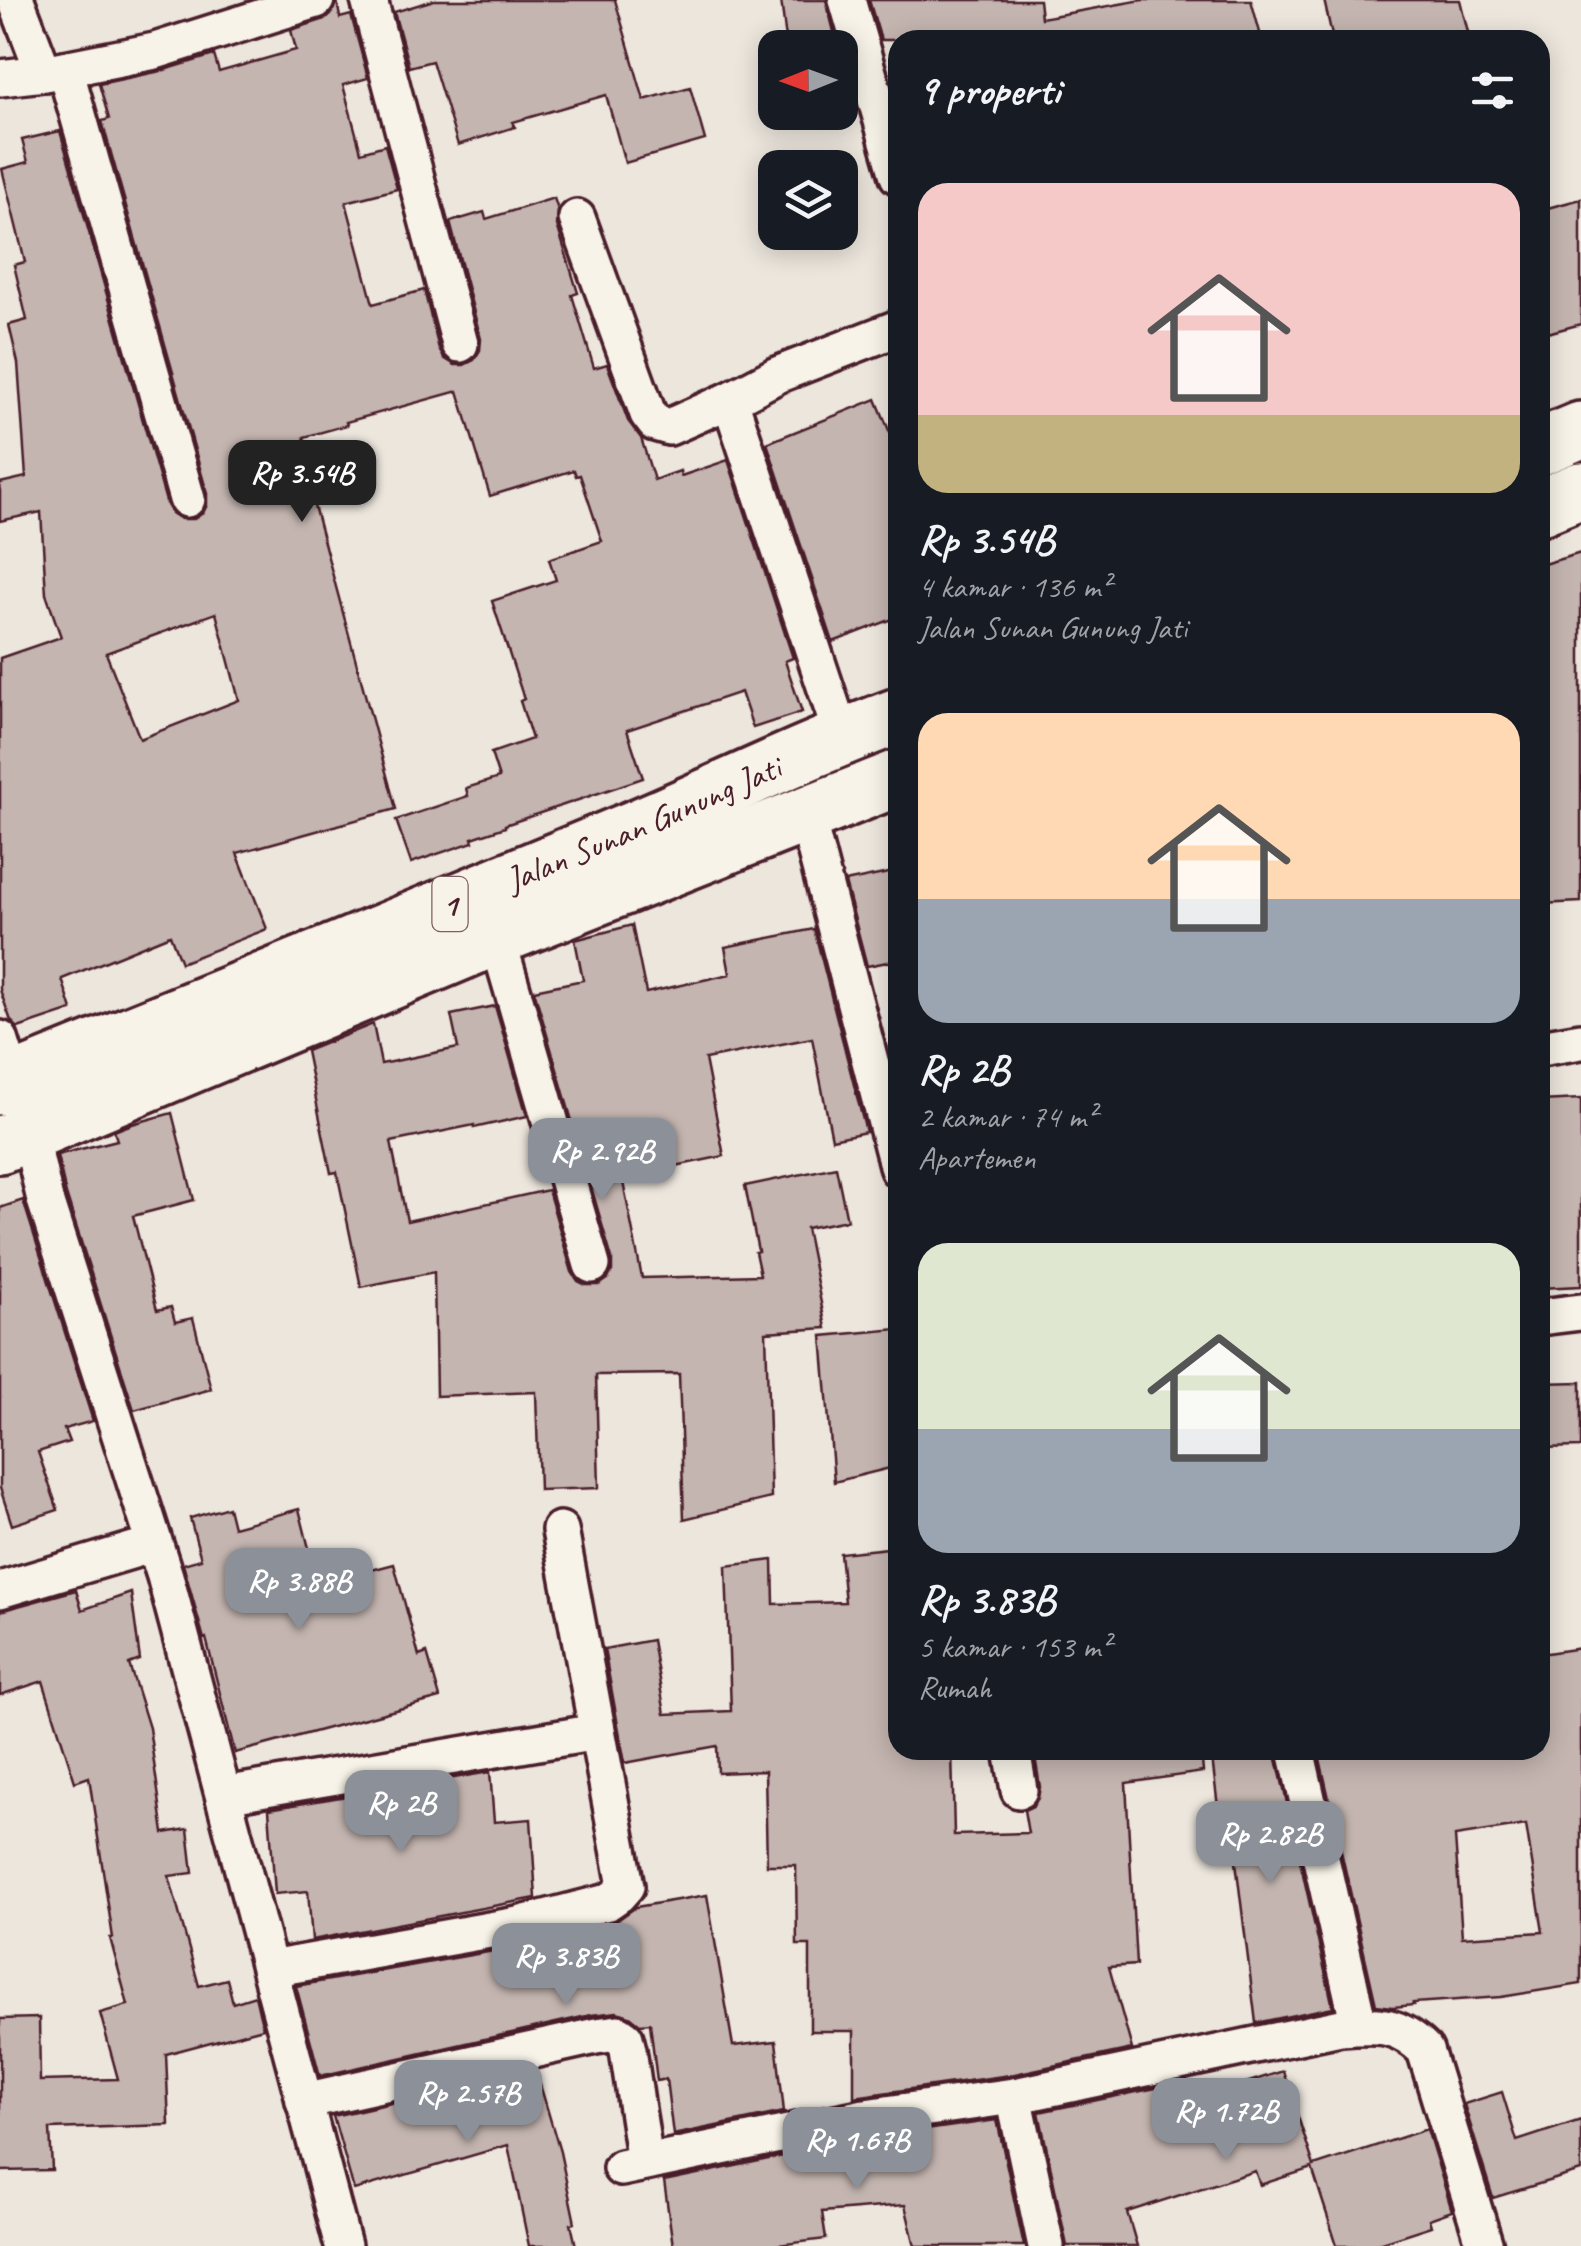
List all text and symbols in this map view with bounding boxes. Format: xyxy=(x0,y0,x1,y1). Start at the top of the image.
north arrow xyxy=(758,30,858,130)
map controls xyxy=(758,30,858,250)
icon: filters xyxy=(1465,63,1520,118)
text: 9 properti xyxy=(918,64,1060,117)
button: layers xyxy=(758,150,858,250)
icon: home xyxy=(1129,248,1309,428)
pin: Rp 3.54B xyxy=(199,440,405,525)
text: Rp 3.54B xyxy=(250,452,354,493)
text: Rp 3.54B xyxy=(918,513,1054,566)
text: 4 kamar · 136 m² xyxy=(918,566,1110,607)
text: Jalan Sunan Gunung Jati xyxy=(918,607,1187,648)
street label: Jalan Sunan Gunung Jati xyxy=(497,743,792,903)
icon: home xyxy=(1129,778,1309,958)
road number: 1 xyxy=(432,877,468,931)
text: Rp 2B xyxy=(918,1043,1009,1096)
text: 2 kamar · 74 m² xyxy=(918,1096,1096,1137)
pin: Rp 2.92B xyxy=(499,1118,705,1203)
text: Rp 2.92B xyxy=(550,1130,654,1171)
text: Apartemen xyxy=(918,1137,1035,1178)
icon: home xyxy=(1129,1308,1309,1488)
pin: Rp 3.88B xyxy=(196,1548,402,1633)
text: Rp 3.88B xyxy=(247,1560,351,1601)
text: Rp 3.83B xyxy=(918,1573,1055,1626)
text: 5 kamar · 153 m² xyxy=(918,1626,1110,1667)
text: Rumah xyxy=(918,1667,991,1708)
pin: Rp 2B xyxy=(331,1770,471,1855)
text: Rp 2B xyxy=(366,1782,436,1823)
pin: Rp 2.82B xyxy=(1167,1801,1373,1886)
text: Rp 2.82B xyxy=(1218,1813,1322,1854)
pin: Rp 3.83B xyxy=(463,1923,669,2008)
text: Rp 3.83B xyxy=(514,1935,618,1976)
pin: Rp 2.57B xyxy=(365,2060,571,2145)
text: Rp 2.57B xyxy=(416,2072,520,2113)
pin: Rp 1.72B xyxy=(1123,2078,1329,2163)
text: Rp 1.72B xyxy=(1174,2090,1278,2131)
pin: Rp 1.67B xyxy=(754,2107,960,2192)
text: Rp 1.67B xyxy=(805,2119,909,2160)

